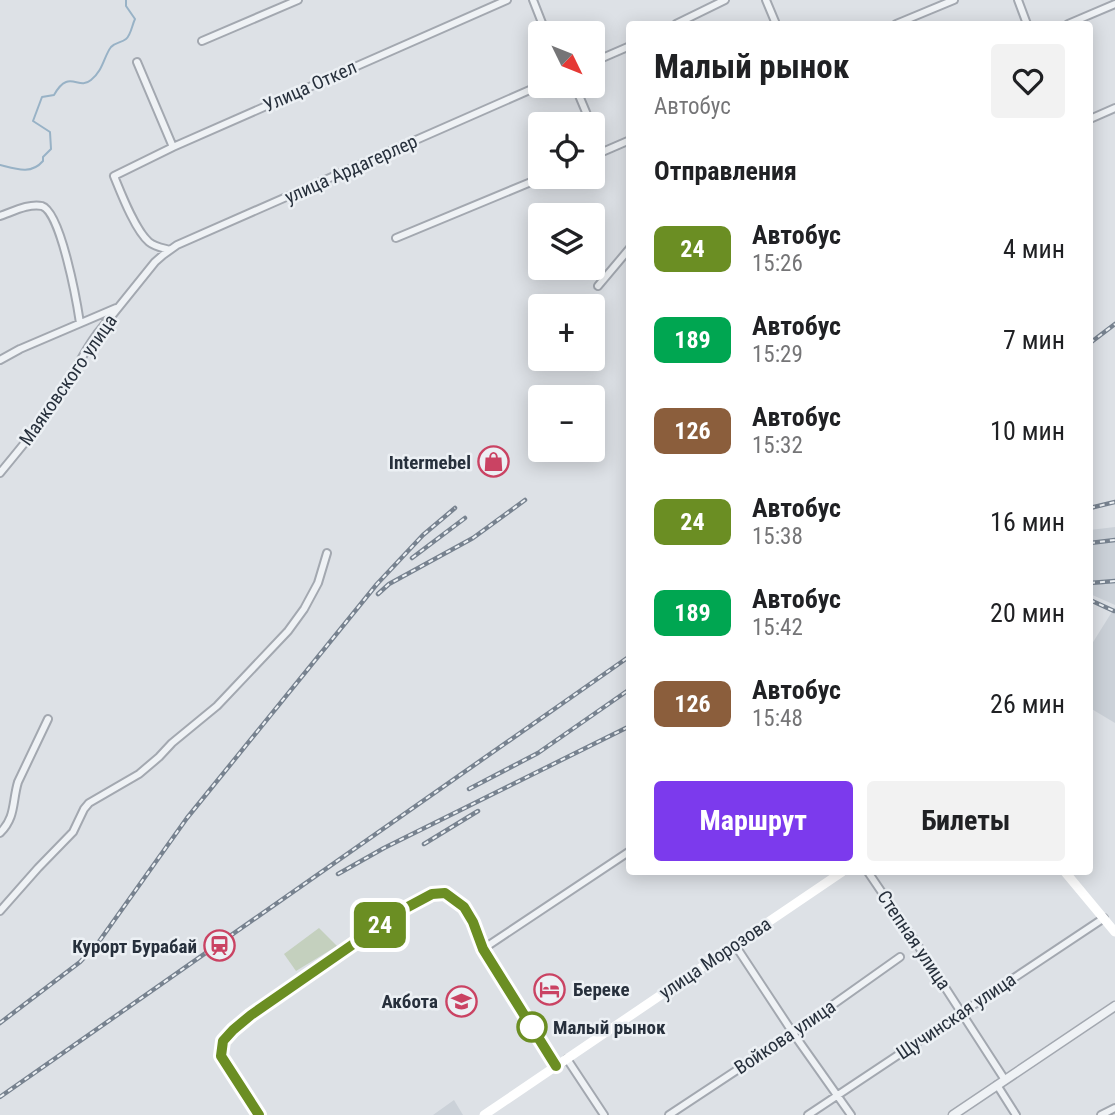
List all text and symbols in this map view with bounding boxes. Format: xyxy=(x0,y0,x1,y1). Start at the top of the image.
north arrow xyxy=(528,21,606,98)
map controls xyxy=(528,21,605,462)
button: heart xyxy=(991,44,1065,118)
text: Малый рынок xyxy=(654,47,849,86)
street label: Улица Откел xyxy=(260,55,360,117)
text: Автобус xyxy=(654,93,731,120)
button: locate xyxy=(528,112,605,189)
street label: улица Ардагерлер xyxy=(281,129,421,209)
text: Отправления xyxy=(654,156,797,186)
button: layers xyxy=(528,203,605,280)
text: Автобус xyxy=(752,220,841,250)
text: 4 мин xyxy=(1003,234,1065,264)
text: 24 xyxy=(680,235,705,263)
text: 15:26 xyxy=(752,250,803,277)
button: + xyxy=(528,294,605,371)
street label: Маяковского улица xyxy=(14,310,122,450)
text: Автобус xyxy=(752,311,841,341)
text: 7 мин xyxy=(1003,325,1065,355)
text: 189 xyxy=(674,326,711,354)
text: 15:29 xyxy=(752,341,803,368)
button: − xyxy=(528,385,605,462)
text: Автобус xyxy=(752,402,841,432)
text: 10 мин xyxy=(990,416,1065,446)
text: 126 xyxy=(674,417,711,445)
text: 15:32 xyxy=(752,432,803,459)
shop icon: Intermebel xyxy=(477,445,511,479)
place label: Intermebel xyxy=(389,451,471,474)
text: Автобус xyxy=(752,493,841,523)
text: 16 мин xyxy=(990,507,1065,537)
text: 24 xyxy=(680,508,705,536)
text: 15:38 xyxy=(752,523,803,550)
text: Автобус xyxy=(752,584,841,614)
text: 20 мин xyxy=(990,598,1065,628)
text: 189 xyxy=(674,599,711,627)
text: 15:42 xyxy=(752,614,803,641)
text: Автобус xyxy=(752,675,841,705)
text: 26 мин xyxy=(990,689,1065,719)
text: 126 xyxy=(674,690,711,718)
text: 15:48 xyxy=(752,705,803,732)
button: Маршрут xyxy=(654,781,853,861)
button: Билеты xyxy=(867,781,1065,861)
street label: Степная улица xyxy=(872,886,956,994)
line badge: 24 xyxy=(348,902,412,948)
text: 24 xyxy=(368,911,392,939)
street label: улица Морозова xyxy=(655,912,775,1004)
station icon: Курорт Бурабай xyxy=(203,929,237,963)
place label: Курорт Бурабай xyxy=(72,935,197,958)
street label: Щучинская улица xyxy=(892,968,1020,1064)
hotel icon: Береке xyxy=(533,972,567,1006)
place label: Береке xyxy=(573,978,629,1001)
school or university icon: Акбота xyxy=(444,984,478,1018)
place label: Акбота xyxy=(381,990,438,1013)
street label: Войкова улица xyxy=(730,995,840,1079)
marker: Малый рынок xyxy=(517,1012,547,1042)
place label: Малый рынок xyxy=(553,1016,666,1039)

